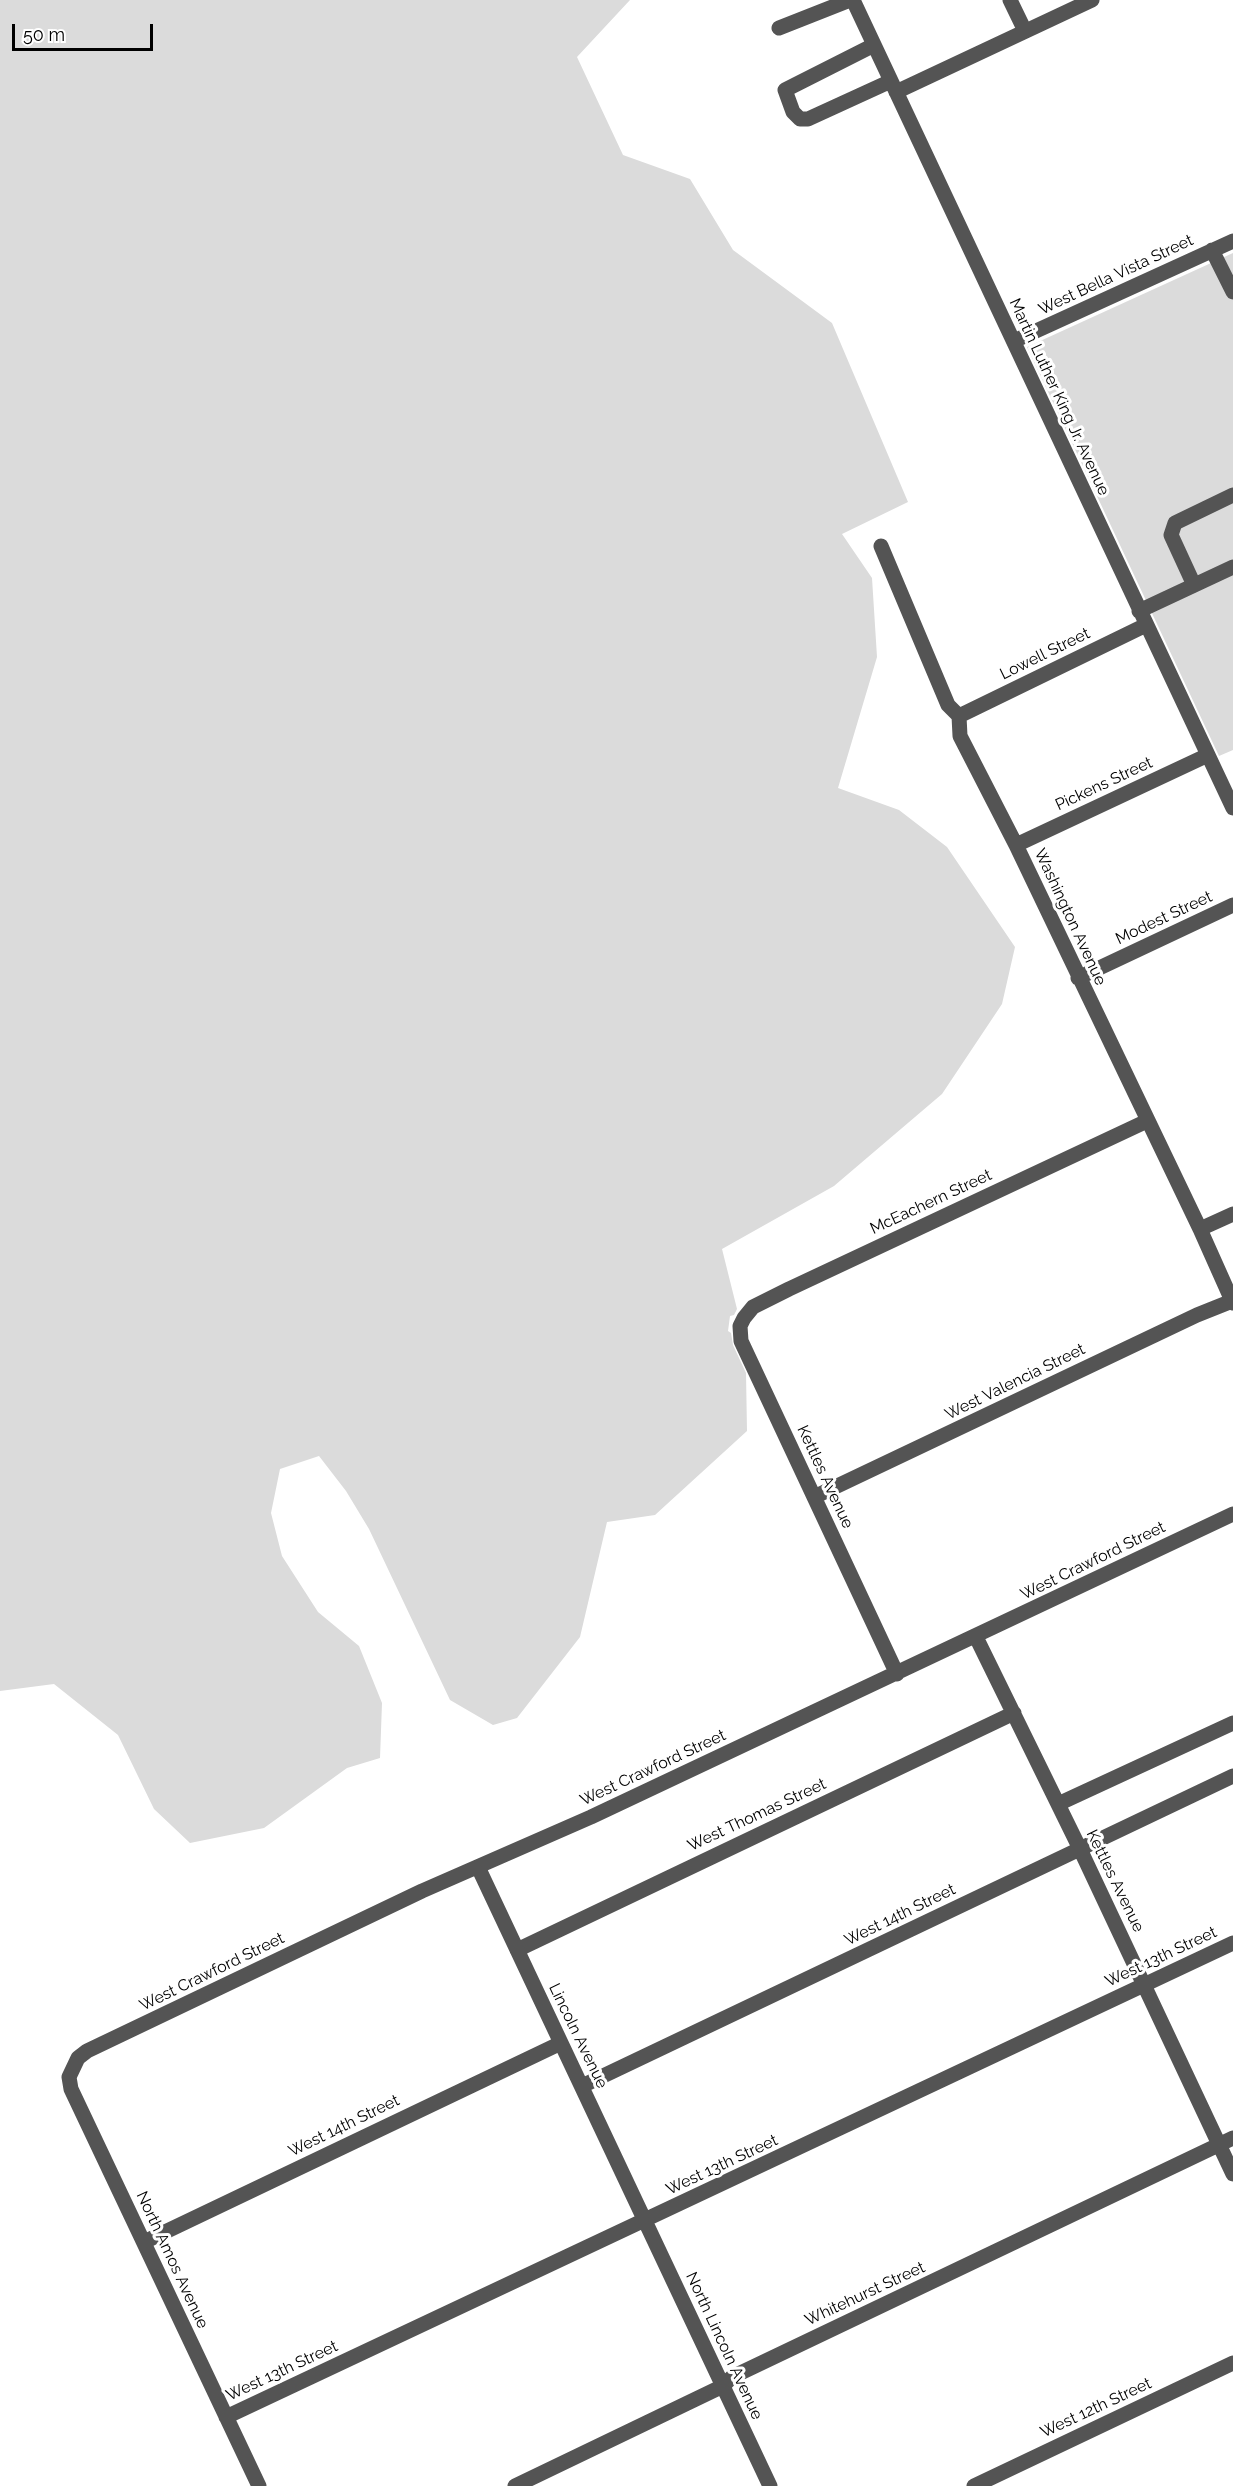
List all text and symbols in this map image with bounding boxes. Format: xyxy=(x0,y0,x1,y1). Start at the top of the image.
scale bar xyxy=(15,12,156,50)
text: 50 m xyxy=(23,24,65,45)
street label: West Bella Vista Street xyxy=(1036,231,1196,319)
street label: Martin Luther King Jr. Avenue xyxy=(1005,295,1113,499)
street label: Lowell Street xyxy=(997,624,1093,684)
street label: Pickens Street xyxy=(1052,753,1156,815)
street label: Washington Avenue xyxy=(1030,846,1110,988)
street label: Modest Street xyxy=(1113,887,1215,949)
street label: McEachern Street xyxy=(867,1165,995,1239)
street label: West Valencia Street xyxy=(942,1340,1088,1424)
street label: Kettles Avenue xyxy=(793,1422,857,1532)
street label: West Crawford Street xyxy=(1018,1518,1168,1604)
street label: West Crawford Street xyxy=(577,1726,729,1810)
street label: West Thomas Street xyxy=(685,1775,829,1855)
street label: Kettles Avenue xyxy=(1082,1827,1148,1935)
street label: West 14th Street xyxy=(841,1880,959,1950)
street label: West 13th Street xyxy=(1102,1923,1220,1991)
street label: West Crawford Street xyxy=(137,1929,287,2015)
street label: Lincoln Avenue xyxy=(544,1980,612,2092)
street label: West 14th Street xyxy=(285,2091,403,2161)
street label: West 13th Street xyxy=(663,2131,781,2199)
street label: North Amos Avenue xyxy=(132,2188,212,2332)
street label: Whitehurst Street xyxy=(802,2258,928,2330)
street label: North Lincoln Avenue xyxy=(681,2269,767,2423)
street label: West 13th Street xyxy=(223,2337,341,2405)
street label: West 12th Street xyxy=(1037,2374,1155,2442)

